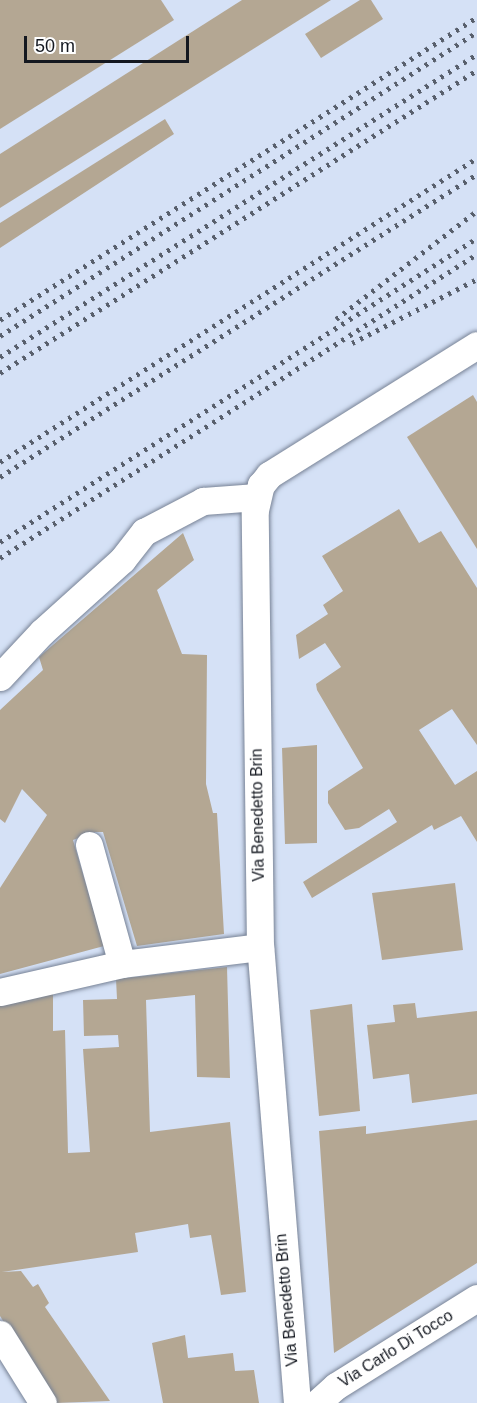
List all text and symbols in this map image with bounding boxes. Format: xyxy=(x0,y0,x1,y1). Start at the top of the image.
scale bar xyxy=(27,24,192,62)
text: 50 m xyxy=(35,36,75,56)
street label: Via Benedetto Brin xyxy=(247,748,269,882)
street label: Via Benedetto Brin xyxy=(272,1233,302,1367)
street label: Via Carlo Di Tocco xyxy=(335,1306,457,1392)

